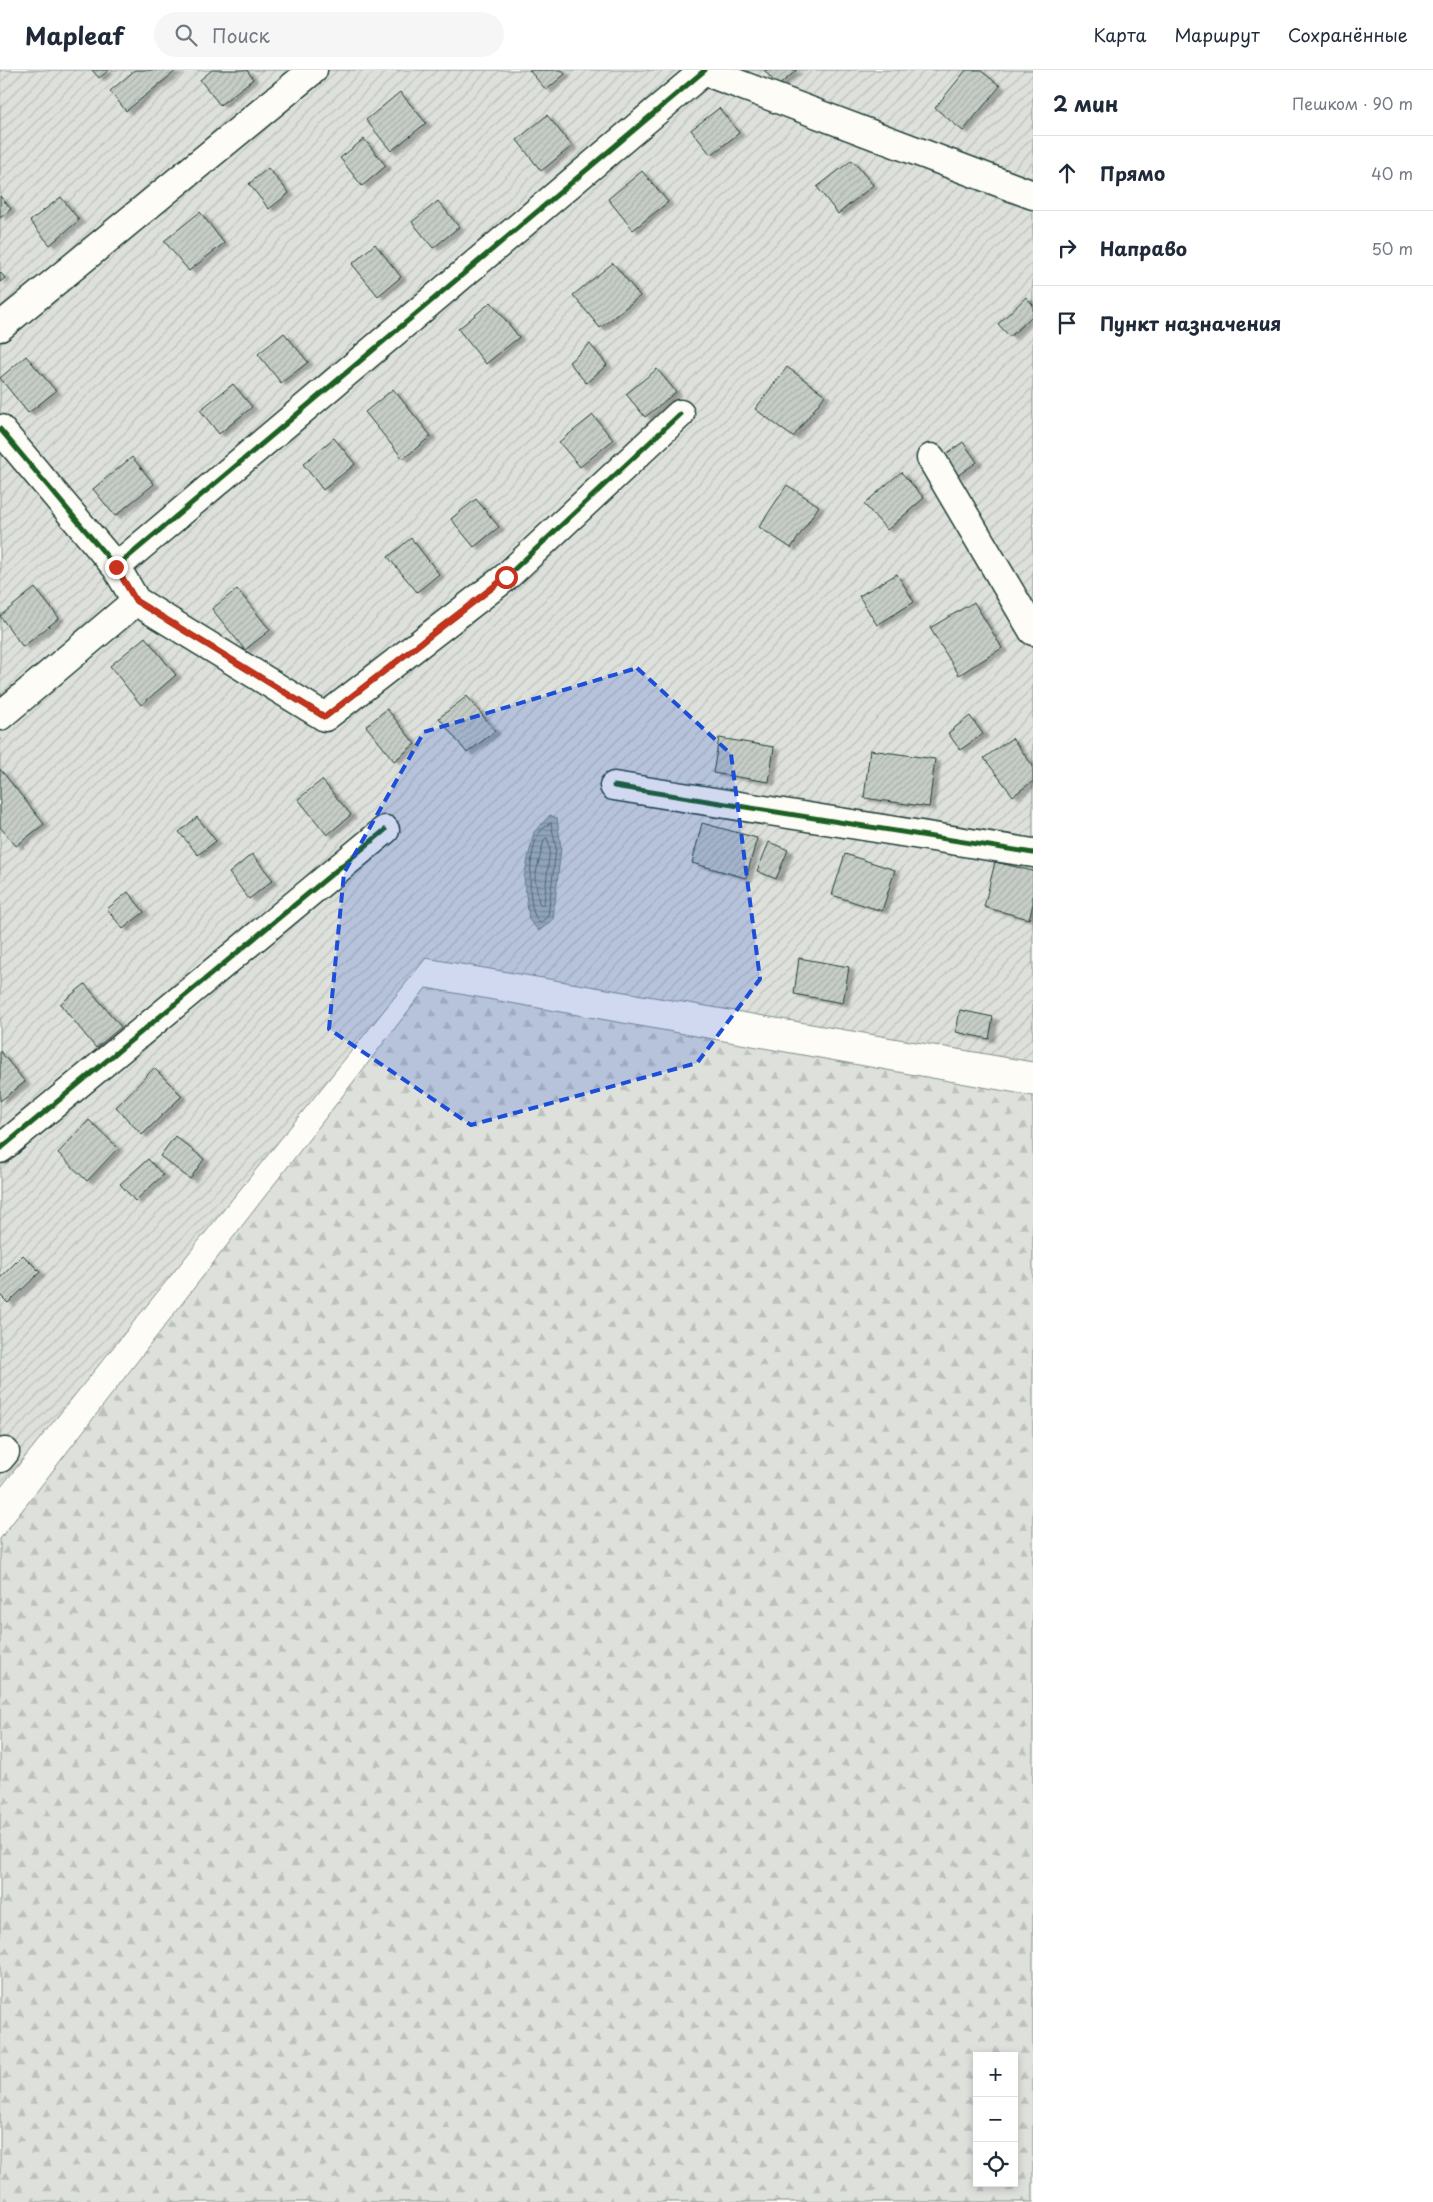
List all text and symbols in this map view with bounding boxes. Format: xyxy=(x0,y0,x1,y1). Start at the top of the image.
search box xyxy=(154,12,504,57)
text: Mapleaf xyxy=(25,17,124,53)
icon: search xyxy=(172,21,200,49)
text: Поиск xyxy=(212,21,270,49)
text: Карта xyxy=(1094,21,1146,48)
text: Маршрут xyxy=(1174,21,1260,48)
text: Сохранённые xyxy=(1288,21,1408,48)
text: 2 мин xyxy=(1053,87,1118,119)
text: Пешком · 90 m xyxy=(1292,91,1413,115)
icon: ahead xyxy=(1053,159,1081,187)
text: Прямо xyxy=(1100,159,1165,187)
text: 40 m xyxy=(1371,161,1413,185)
icon: right xyxy=(1053,234,1081,262)
text: Направо xyxy=(1100,234,1187,262)
text: 50 m xyxy=(1372,236,1413,260)
icon: arrive xyxy=(1053,309,1081,337)
text: Пункт назначения xyxy=(1100,309,1281,337)
route end xyxy=(105,556,128,579)
route start xyxy=(495,566,518,589)
map controls xyxy=(973,2052,1018,2187)
button: + xyxy=(973,2052,1018,2097)
button: − xyxy=(973,2097,1018,2142)
button: locate xyxy=(973,2142,1018,2187)

